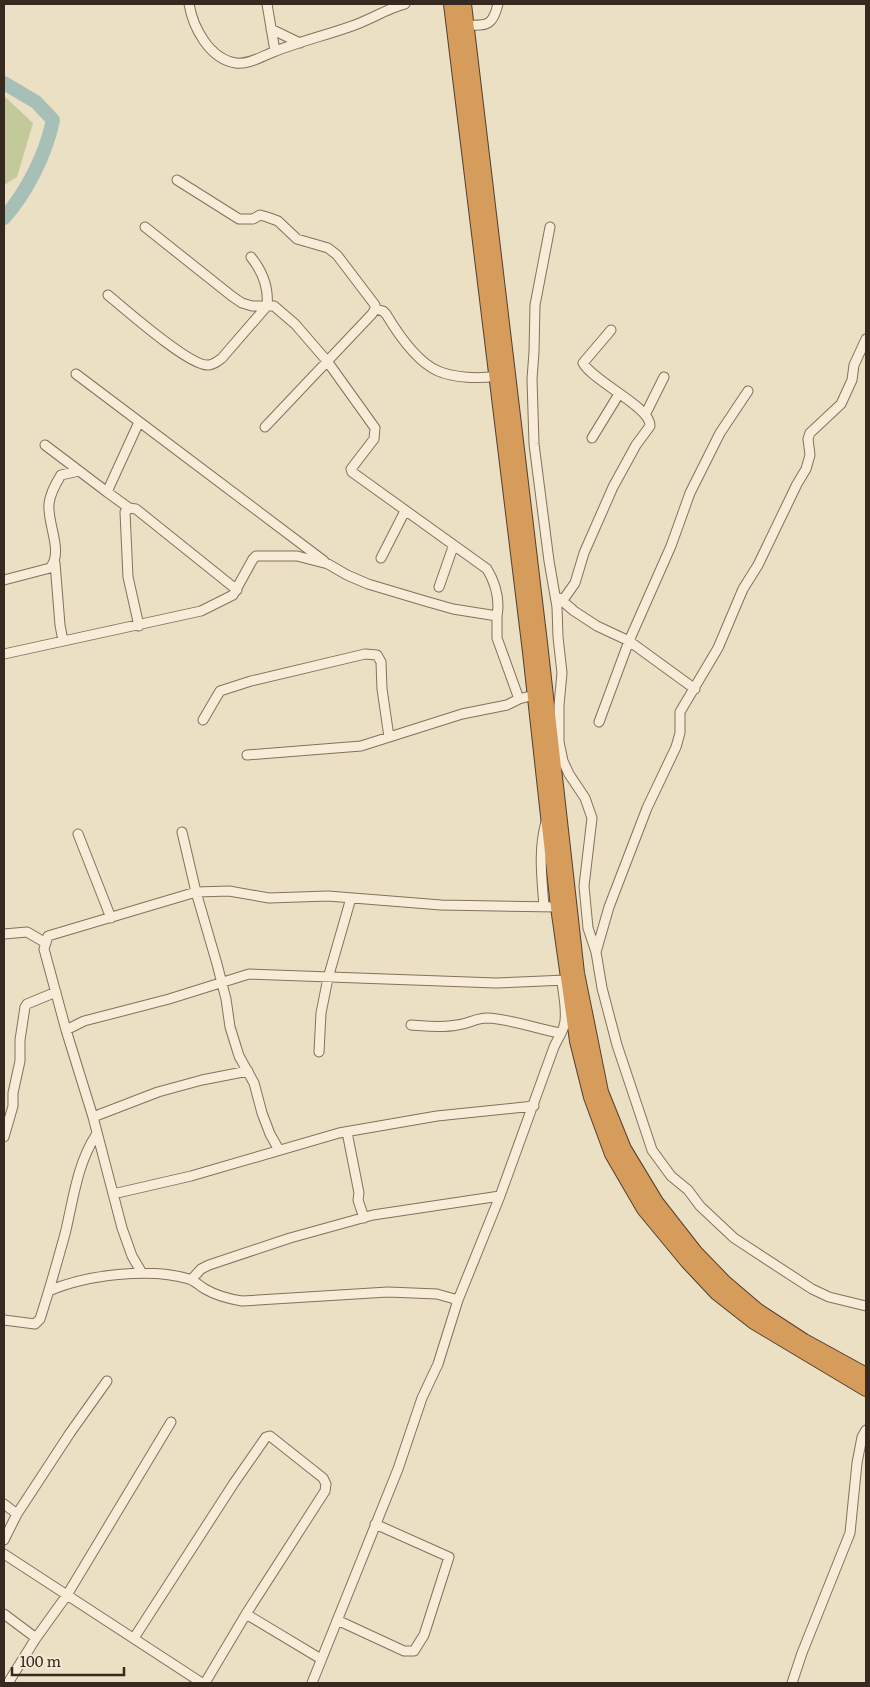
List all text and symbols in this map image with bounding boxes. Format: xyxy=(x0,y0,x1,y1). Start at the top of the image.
scale bar xyxy=(12,1644,125,1676)
text: 100 m xyxy=(20,1649,61,1672)

